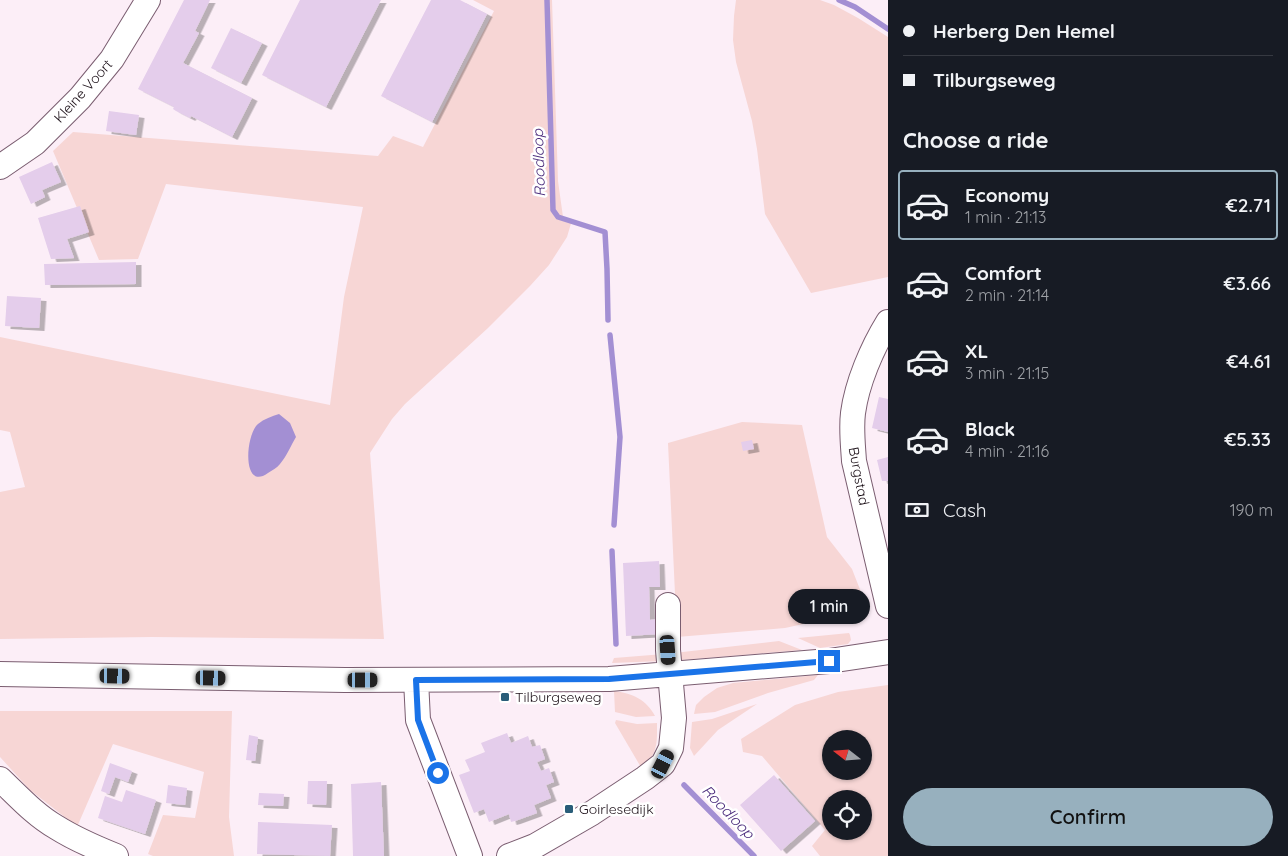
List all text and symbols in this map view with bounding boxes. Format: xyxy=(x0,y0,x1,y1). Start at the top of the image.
text: Herberg Den Hemel xyxy=(933,19,1115,43)
street label: Kleine Voort xyxy=(50,55,116,126)
text: Tilburgseweg xyxy=(933,68,1056,92)
text: Choose a ride xyxy=(903,126,1048,154)
water label: Roodloop xyxy=(528,128,549,197)
icon: car xyxy=(905,183,950,228)
text: Economy xyxy=(965,183,1049,207)
text: €2.71 xyxy=(1226,193,1271,217)
text: 1 min · 21:13 xyxy=(965,207,1047,227)
icon: car xyxy=(905,261,950,306)
text: Comfort xyxy=(965,261,1042,285)
text: €3.66 xyxy=(1224,271,1271,295)
text: 2 min · 21:14 xyxy=(965,285,1049,305)
icon: car xyxy=(905,339,950,384)
text: XL xyxy=(965,339,988,363)
text: €4.61 xyxy=(1226,349,1271,373)
text: 3 min · 21:15 xyxy=(965,363,1049,383)
icon: car xyxy=(905,417,950,462)
text: Black xyxy=(965,417,1015,441)
text: €5.33 xyxy=(1224,427,1271,451)
text: 4 min · 21:16 xyxy=(965,441,1049,461)
street label: Burgstad xyxy=(845,445,873,507)
icon: cash xyxy=(903,496,931,524)
text: Cash xyxy=(943,498,987,522)
text: 190 m xyxy=(1230,500,1273,520)
callout: 1 min xyxy=(788,588,870,624)
text: 1 min xyxy=(810,596,848,616)
car xyxy=(659,635,676,665)
route end xyxy=(818,650,840,672)
car xyxy=(99,668,130,684)
car xyxy=(195,670,226,686)
car xyxy=(348,673,378,688)
place label: Tilburgseweg xyxy=(515,688,601,706)
marker: Tilburgseweg xyxy=(499,691,511,703)
north arrow xyxy=(822,730,872,780)
map controls xyxy=(822,730,872,840)
car xyxy=(649,747,676,781)
route start xyxy=(427,762,449,784)
water label: Roodloop xyxy=(698,781,759,843)
button: Confirm xyxy=(903,788,1273,846)
button: locate xyxy=(822,790,872,840)
place label: Goirlesedijk xyxy=(579,800,654,818)
marker: Goirlesedijk xyxy=(563,803,575,815)

